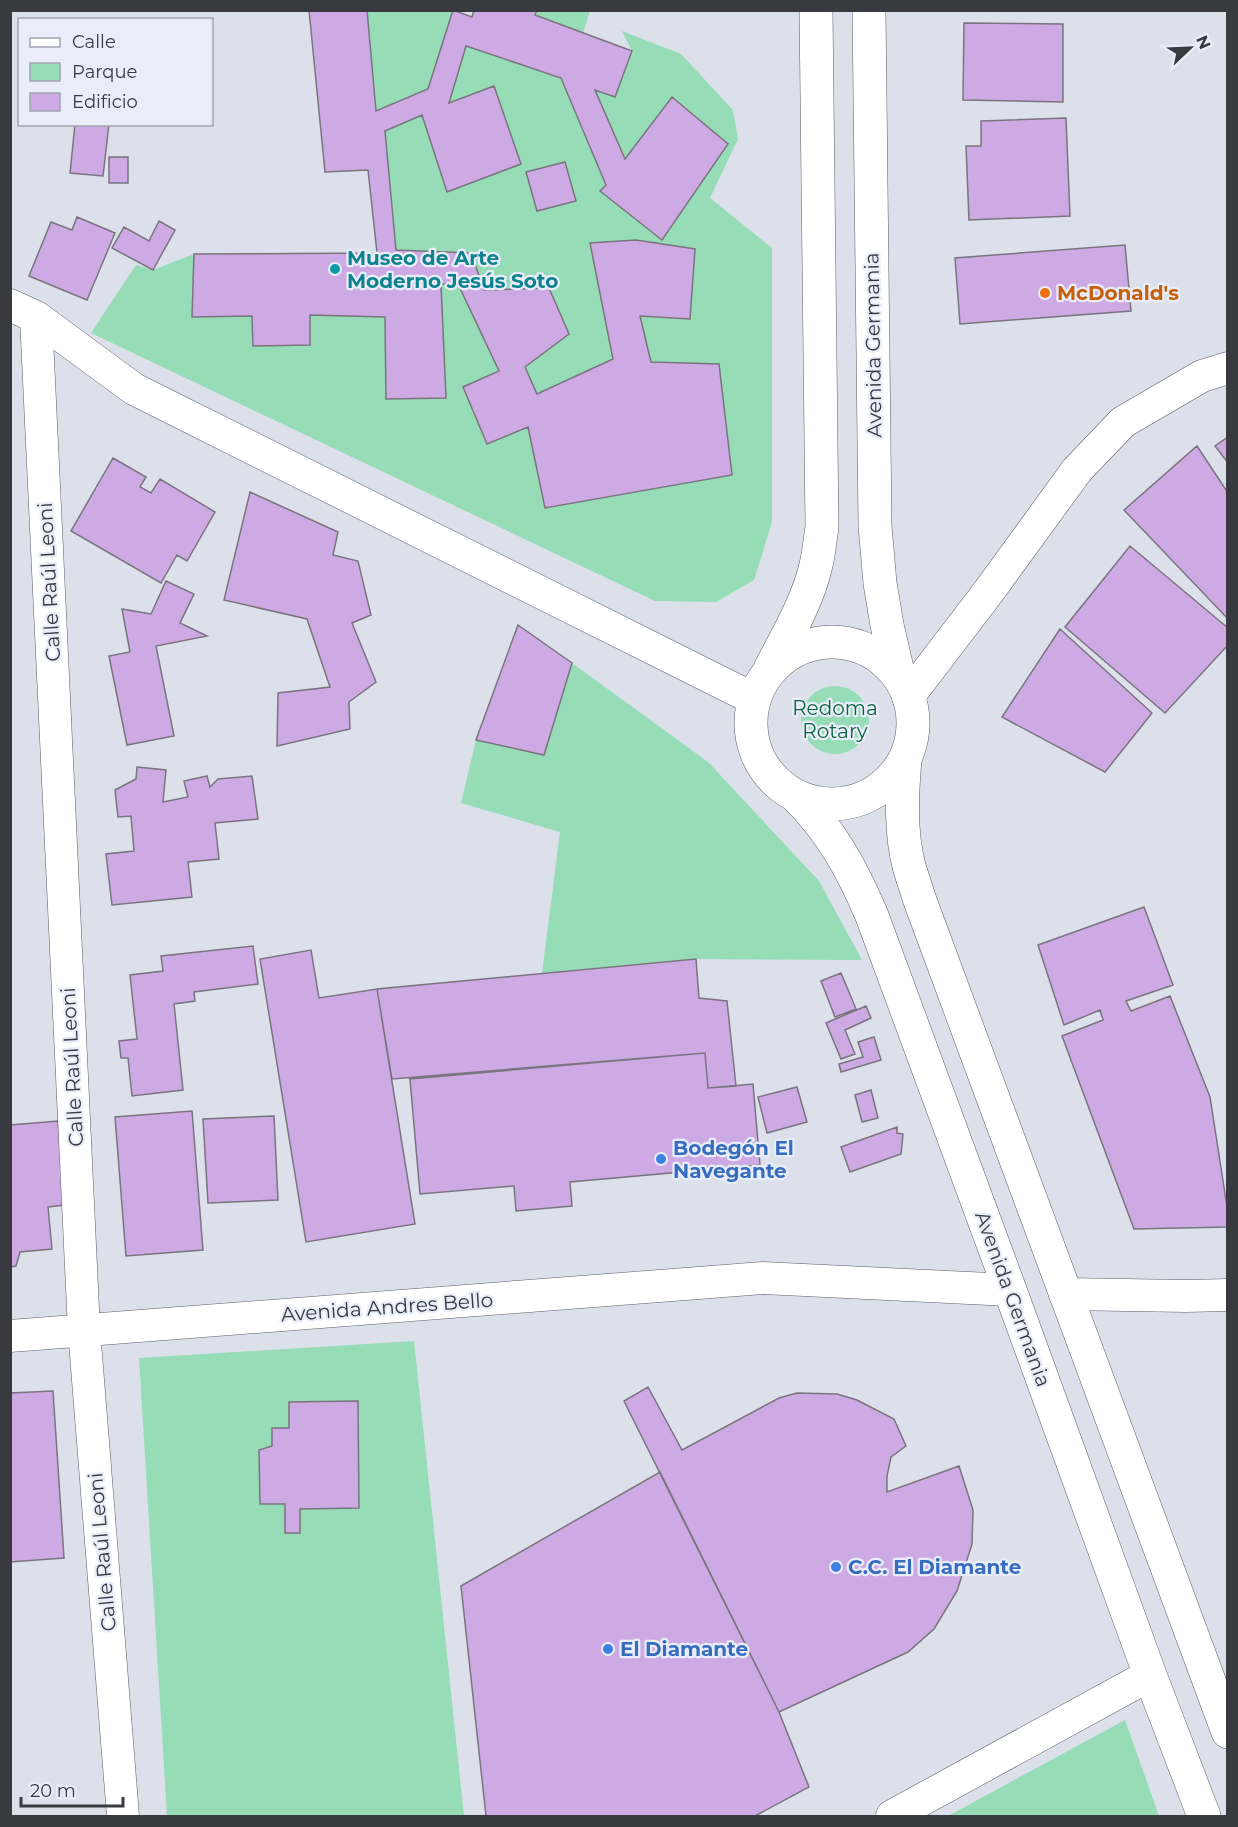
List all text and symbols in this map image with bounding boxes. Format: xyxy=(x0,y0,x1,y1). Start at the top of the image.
legend xyxy=(18,18,213,126)
north arrow xyxy=(1160,18,1220,78)
text: Calle xyxy=(72,31,116,53)
text: N xyxy=(1192,33,1215,52)
text: Parque xyxy=(72,61,138,83)
text: Edificio xyxy=(72,91,138,113)
place label: Museo de Arte Moderno Jesús Soto xyxy=(347,246,558,293)
street label: Avenida Germania xyxy=(859,252,887,438)
marker: Museo de Arte Moderno Jesús Soto xyxy=(328,262,342,276)
place label: McDonald's xyxy=(1057,281,1179,305)
marker: McDonald's xyxy=(1038,286,1052,300)
street label: Calle Raúl Leoni xyxy=(33,502,65,662)
park label: Redoma Rotary xyxy=(792,696,878,743)
street label: Calle Raúl Leoni xyxy=(56,987,88,1147)
place label: Bodegón El Navegante xyxy=(673,1136,794,1183)
marker: Bodegón El Navegante xyxy=(654,1152,668,1166)
street label: Avenida Germania xyxy=(970,1208,1056,1390)
street label: Avenida Andres Bello xyxy=(280,1288,494,1326)
street label: Calle Raúl Leoni xyxy=(83,1472,121,1632)
place label: C.C. El Diamante xyxy=(848,1555,1021,1579)
marker: C.C. El Diamante xyxy=(829,1560,843,1574)
place label: El Diamante xyxy=(620,1637,748,1661)
marker: El Diamante xyxy=(601,1642,615,1656)
scale bar xyxy=(21,1770,123,1808)
text: 20 m xyxy=(30,1780,76,1802)

